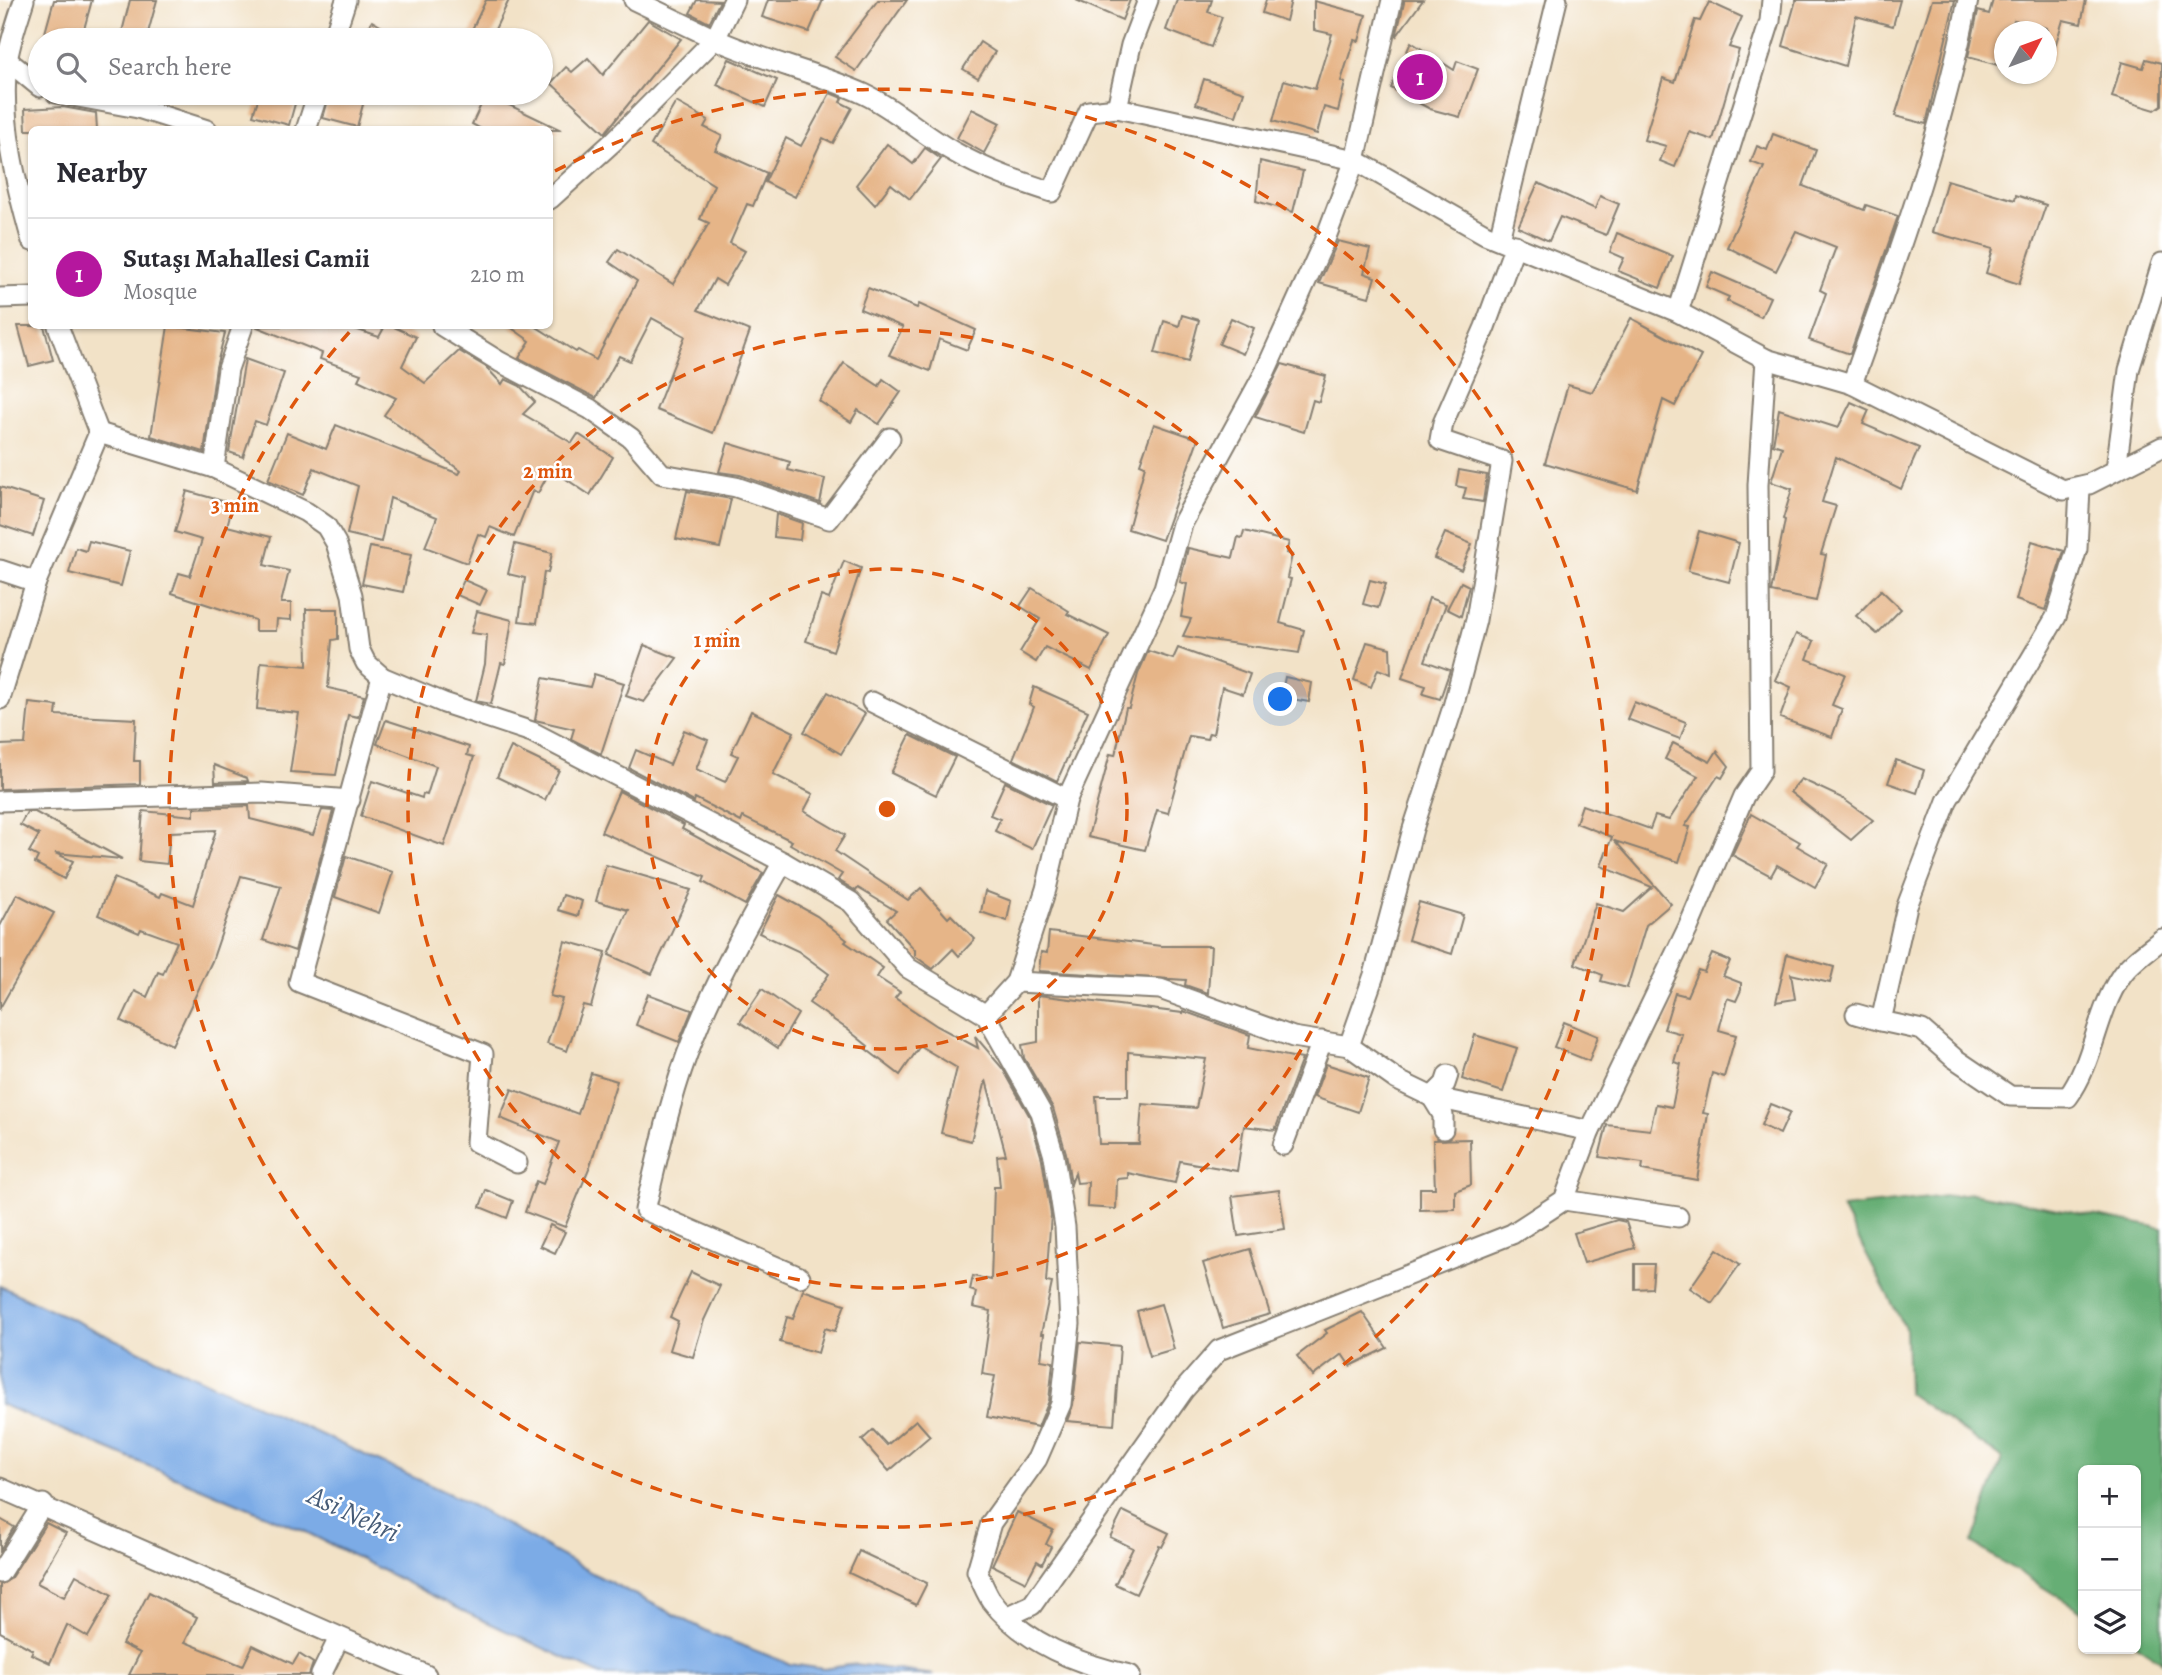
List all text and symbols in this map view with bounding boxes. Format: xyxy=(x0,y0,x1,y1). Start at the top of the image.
north arrow xyxy=(1994,21,2057,84)
search box xyxy=(28,28,553,105)
icon: search xyxy=(52,48,90,86)
text: Search here xyxy=(108,49,232,84)
pin: 1 xyxy=(1397,51,1443,103)
text: Nearby xyxy=(56,152,147,192)
text: Sutaşı Mahallesi Camii xyxy=(123,241,370,276)
text: 1 xyxy=(75,259,83,290)
text: 210 m xyxy=(470,259,525,290)
text: Mosque xyxy=(123,276,197,307)
text: 2 min xyxy=(523,457,573,485)
text: 3 min xyxy=(211,491,259,519)
text: 1 min xyxy=(694,626,741,654)
your location xyxy=(1263,682,1297,716)
centre of rings xyxy=(875,797,899,821)
map controls xyxy=(2078,1465,2141,1654)
button: + xyxy=(2078,1465,2141,1528)
water label: Asi Nehri xyxy=(300,1475,405,1552)
button: − xyxy=(2078,1528,2141,1591)
button: layers xyxy=(2078,1591,2141,1654)

